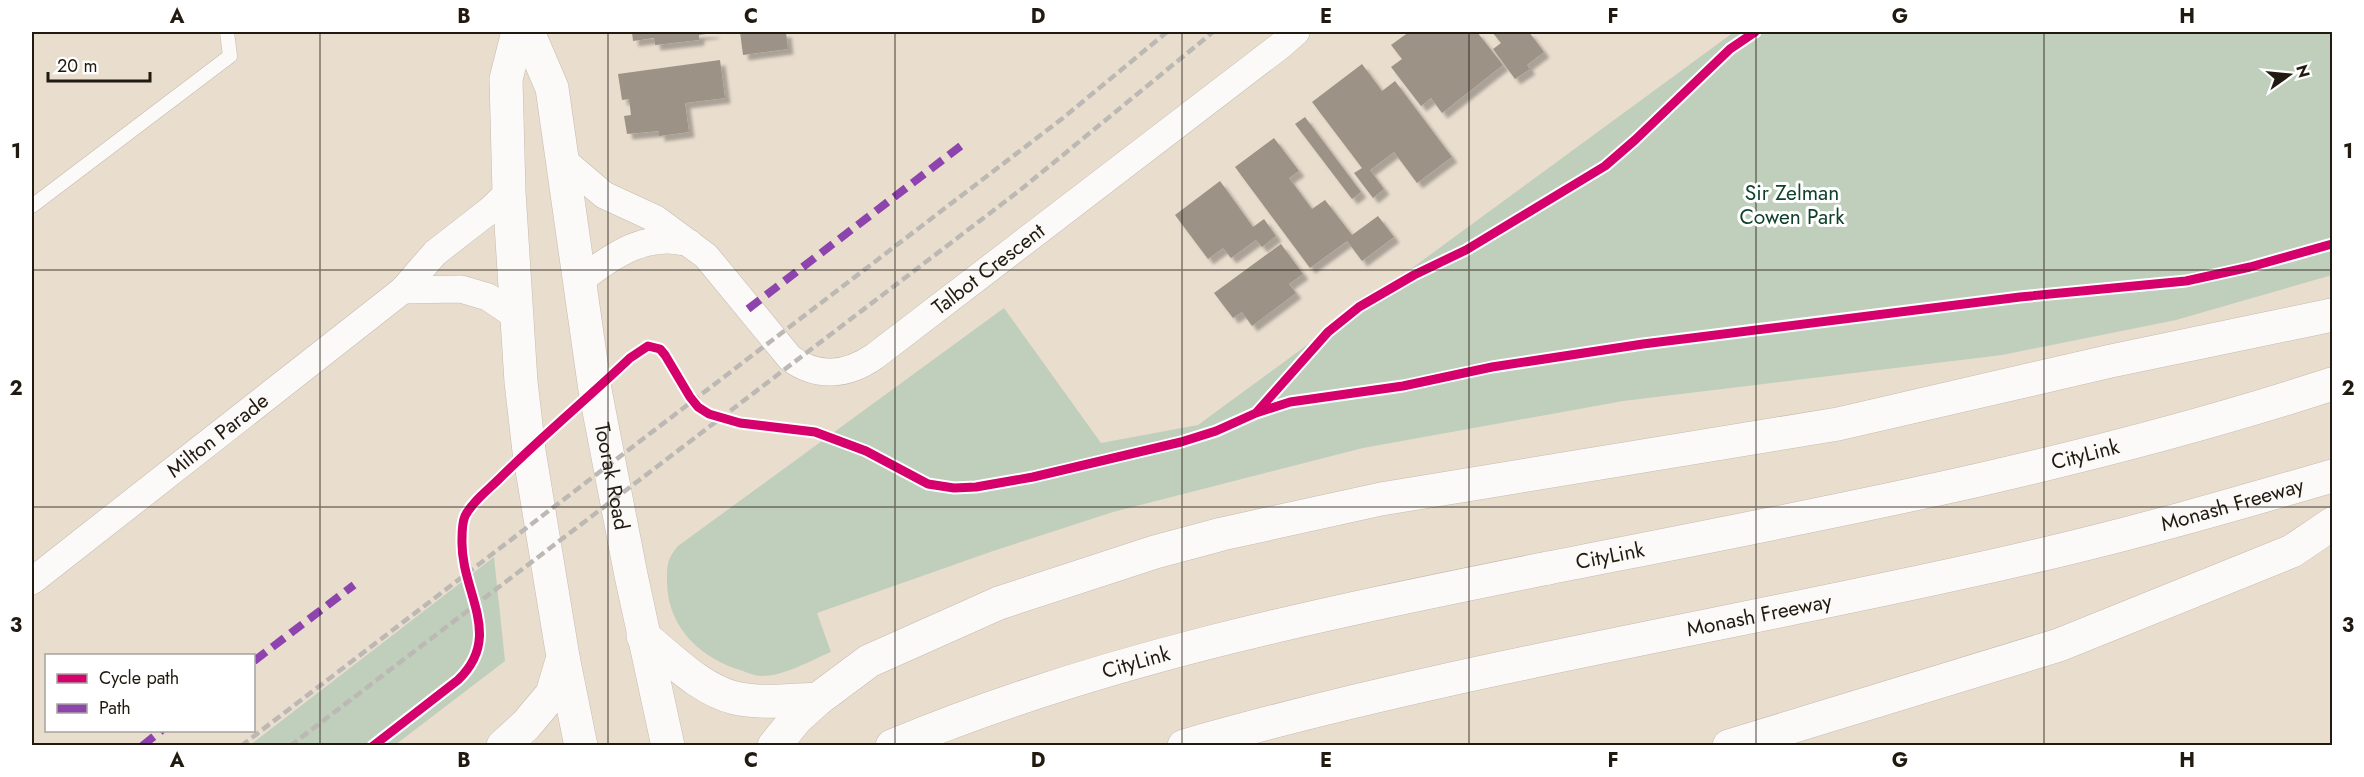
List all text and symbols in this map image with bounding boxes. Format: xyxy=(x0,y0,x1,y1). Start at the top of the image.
text: A xyxy=(169,2,185,31)
text: B xyxy=(457,2,471,31)
text: C xyxy=(744,2,758,31)
text: D xyxy=(1031,2,1045,31)
text: E xyxy=(1320,2,1332,31)
text: F xyxy=(1607,2,1619,31)
text: G xyxy=(1892,2,1908,31)
text: H xyxy=(2179,2,2195,31)
scale bar xyxy=(48,45,150,83)
north arrow xyxy=(2259,45,2319,105)
text: 20 m xyxy=(57,53,97,79)
text: N xyxy=(2290,62,2316,80)
text: 1 xyxy=(11,137,21,166)
text: 1 xyxy=(2343,137,2353,166)
park label: Sir Zelman Cowen Park xyxy=(1739,178,1845,232)
street label: Talbot Crescent xyxy=(926,216,1051,322)
text: 2 xyxy=(9,374,23,403)
text: 2 xyxy=(2341,374,2355,403)
street label: Milton Parade xyxy=(160,386,275,485)
street label: Toorak Road xyxy=(587,420,637,533)
street label: CityLink xyxy=(2048,431,2123,477)
street label: Monash Freeway xyxy=(2157,470,2308,539)
street label: CityLink xyxy=(1573,534,1648,577)
street label: Monash Freeway xyxy=(1684,586,1835,644)
text: 3 xyxy=(10,611,22,640)
text: 3 xyxy=(2342,611,2354,640)
street label: CityLink xyxy=(1098,638,1174,686)
legend xyxy=(45,654,255,732)
text: Cycle path xyxy=(99,665,179,691)
text: Path xyxy=(99,695,131,721)
text: A xyxy=(169,746,185,775)
text: B xyxy=(457,746,471,775)
text: C xyxy=(744,746,758,775)
text: D xyxy=(1031,746,1045,775)
text: E xyxy=(1320,746,1332,775)
text: F xyxy=(1607,746,1619,775)
text: G xyxy=(1892,746,1908,775)
text: H xyxy=(2179,746,2195,775)

